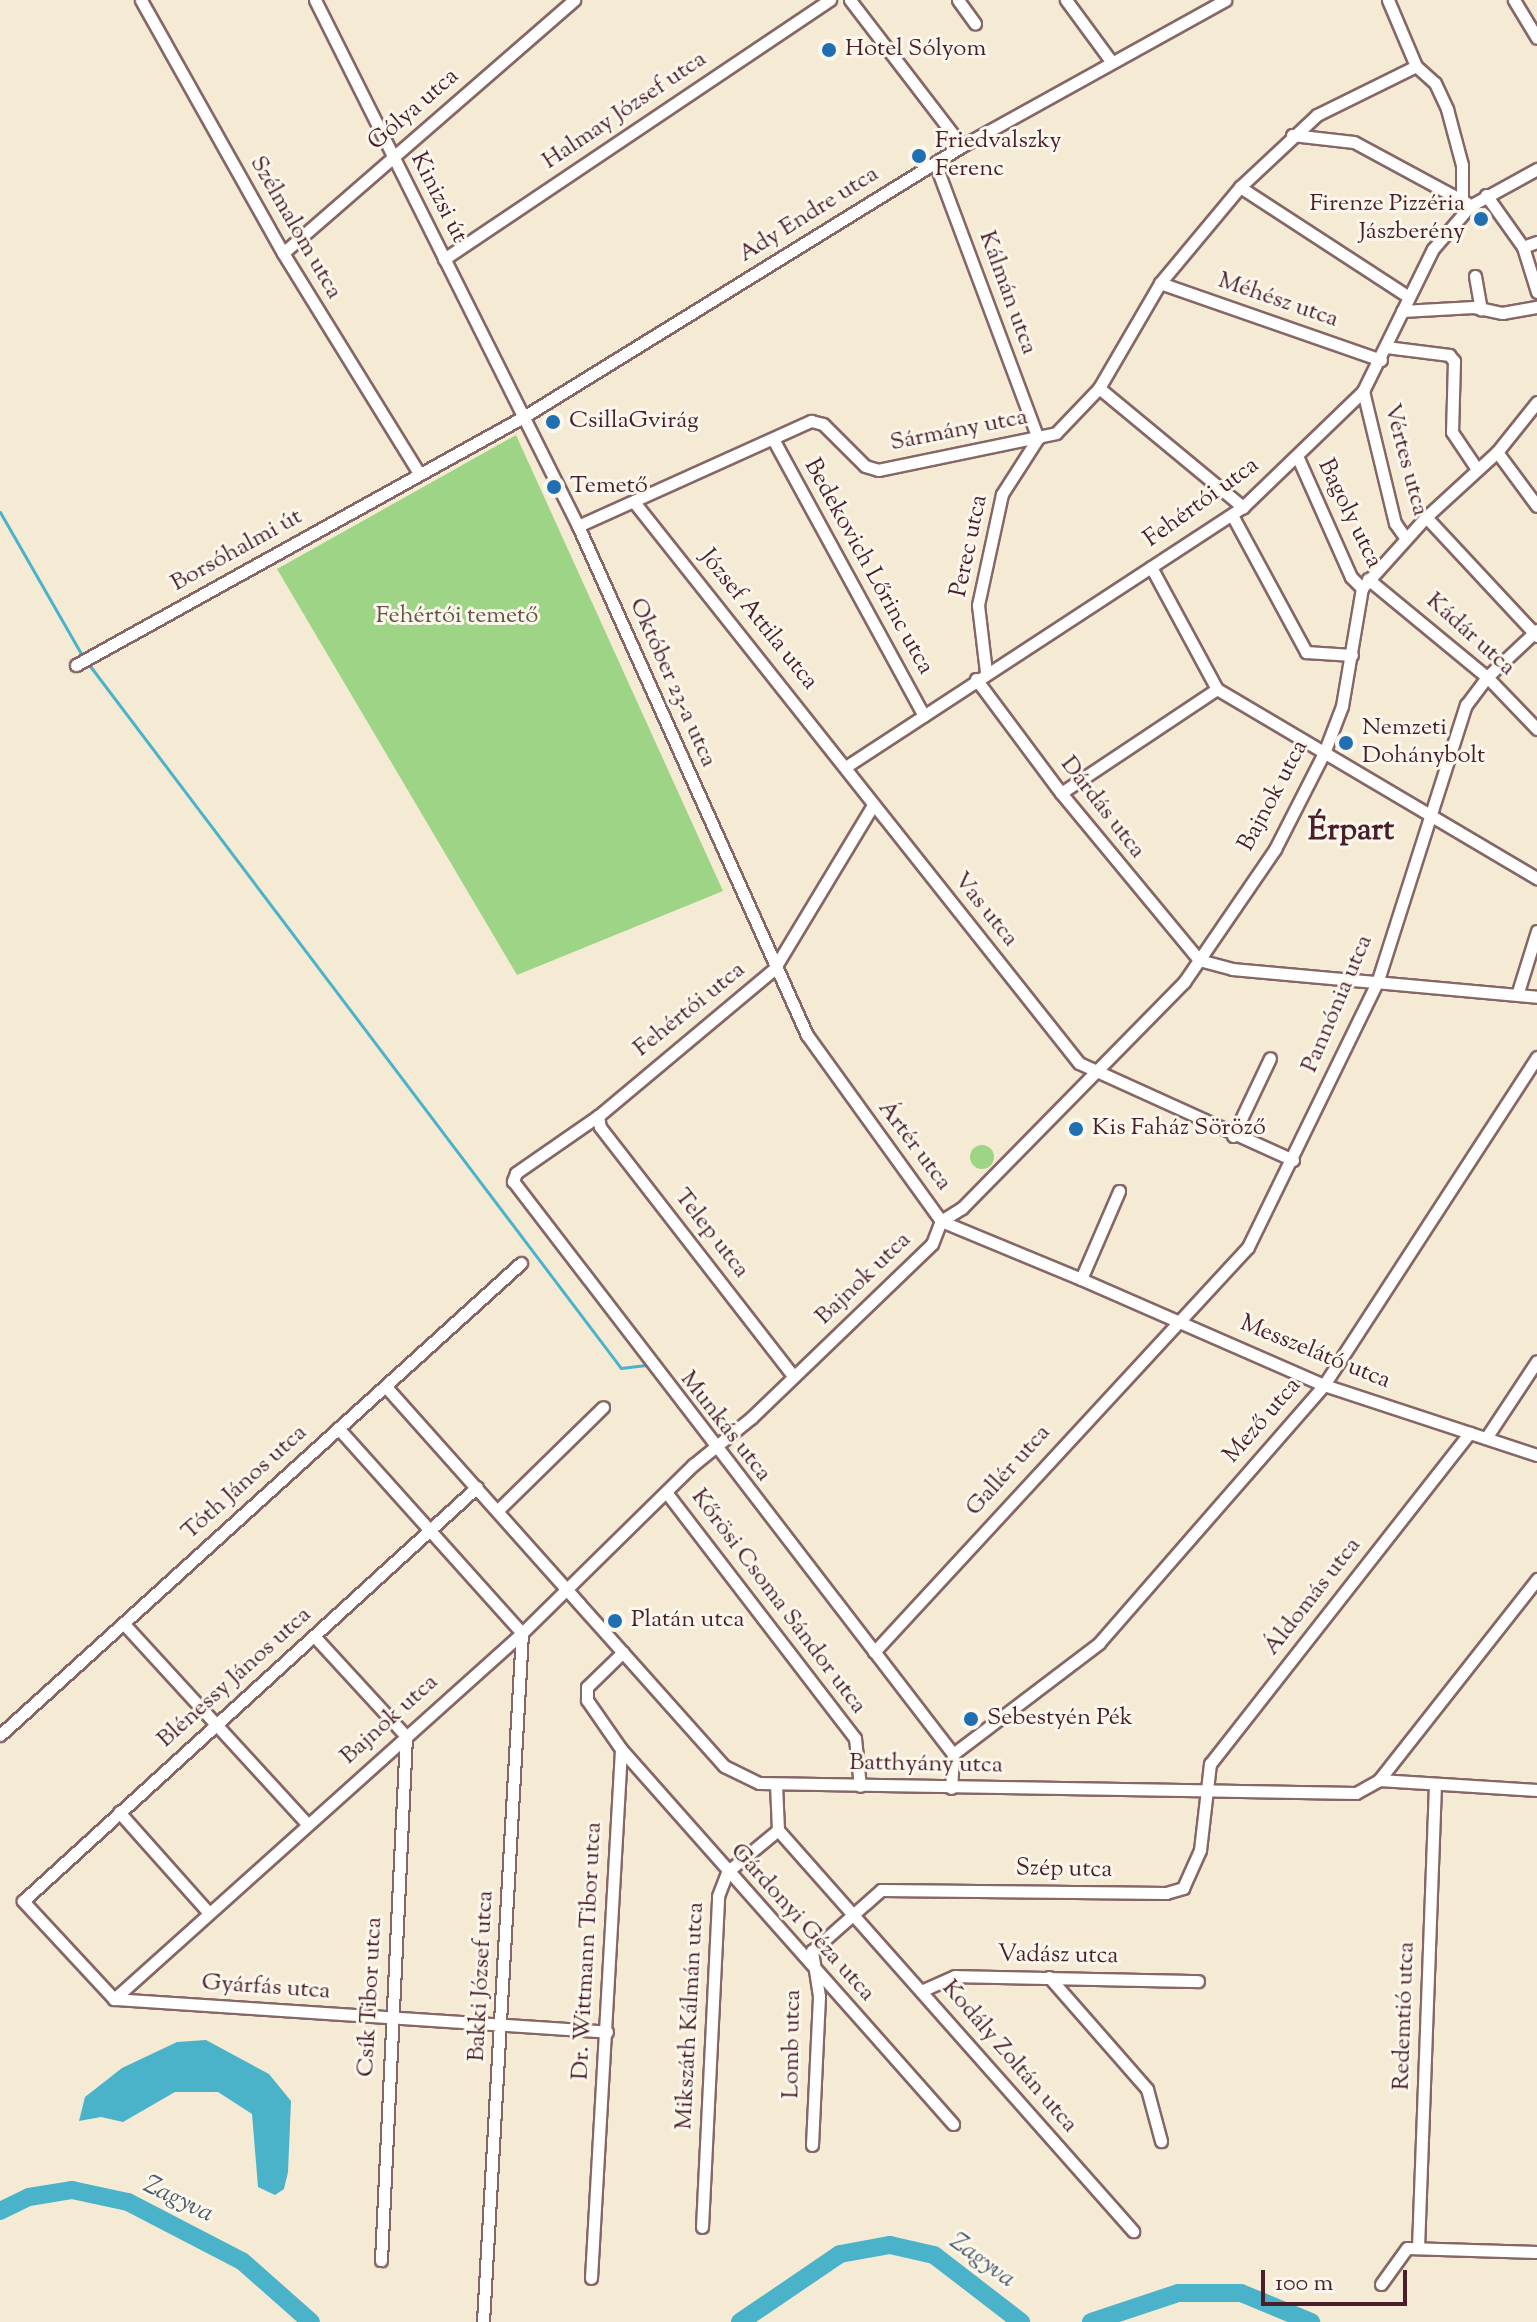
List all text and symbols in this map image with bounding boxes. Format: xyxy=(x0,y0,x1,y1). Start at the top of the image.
place label: Hotel Sólyom xyxy=(845,36,986,64)
marker: Hotel Sólyom xyxy=(820,41,838,59)
street label: Halmay József utca xyxy=(538,46,712,176)
street label: Gólya utca xyxy=(363,63,465,157)
place label: Friedvalszky Ferenc xyxy=(935,128,1062,184)
marker: Friedvalszky Ferenc xyxy=(910,147,928,165)
street label: Kinizsi út xyxy=(403,148,473,248)
street label: Szélmalom utca xyxy=(242,151,348,305)
street label: Ady Endre utca xyxy=(734,160,884,270)
place label: Firenze Pizzéria Jászberény xyxy=(1309,191,1465,247)
marker: Firenze Pizzéria Jászberény xyxy=(1472,210,1490,228)
street label: Kálmán utca xyxy=(971,227,1043,359)
street label: Méhész utca xyxy=(1214,267,1342,335)
street label: Vértes utca xyxy=(1376,401,1434,519)
street label: Sármány utca xyxy=(888,404,1030,458)
place label: CsillaGvirág xyxy=(569,408,699,436)
marker: CsillaGvirág xyxy=(544,413,562,431)
street label: Fehértói utca xyxy=(1139,452,1265,554)
street label: Bedekovich Lőrinc utca xyxy=(797,454,939,680)
street label: Bagoly utca xyxy=(1310,455,1388,573)
place label: Temető xyxy=(570,473,648,501)
marker: Temető xyxy=(545,478,563,496)
street label: Perec utca xyxy=(945,492,995,600)
street label: Borsóhalmi út xyxy=(166,503,308,599)
street label: József Attila utca xyxy=(693,544,823,696)
street label: Kádár utca xyxy=(1419,587,1521,683)
street label: Október 23-a utca xyxy=(622,594,722,772)
park label: Fehértói temető xyxy=(376,603,538,631)
place label: Nemzeti Dohánybolt xyxy=(1362,715,1485,771)
marker: Nemzeti Dohánybolt xyxy=(1337,734,1355,752)
street label: Bajnok utca xyxy=(1233,736,1315,856)
street label: Dárdás utca xyxy=(1053,751,1151,865)
district label: Érpart xyxy=(1308,812,1394,850)
street label: Vas utca xyxy=(946,867,1024,953)
street label: Pannónia utca xyxy=(1296,931,1380,1077)
street label: Fehértói utca xyxy=(628,956,752,1064)
street label: Ártér utca xyxy=(871,1095,957,1197)
place label: Kis Faház Söröző xyxy=(1092,1115,1266,1143)
marker: Kis Faház Söröző xyxy=(1067,1120,1085,1138)
street label: Telep utca xyxy=(667,1184,755,1284)
street label: Bajnok utca xyxy=(810,1226,918,1332)
street label: Messzelátó utca xyxy=(1236,1310,1394,1396)
street label: Munkás utca xyxy=(673,1366,777,1488)
street label: Mező utca xyxy=(1218,1372,1308,1470)
street label: Tóth János utca xyxy=(176,1419,314,1547)
street label: Gallér utca xyxy=(960,1419,1058,1523)
street label: Kőrösi Csoma Sándor utca xyxy=(684,1484,872,1720)
street label: Áldomás utca xyxy=(1258,1532,1368,1662)
street label: Blénessy János utca xyxy=(152,1601,318,1755)
place label: Platán utca xyxy=(631,1607,745,1635)
marker: Platán utca xyxy=(606,1612,624,1630)
street label: Bajnok utca xyxy=(335,1669,445,1771)
place label: Sebestyén Pék xyxy=(987,1705,1133,1733)
marker: Sebestyén Pék xyxy=(962,1710,980,1728)
street label: Batthyány utca xyxy=(849,1749,1003,1781)
street label: Dr. Wittmann Tibor utca xyxy=(567,1821,609,2081)
street label: Gárdonyi Géza utca xyxy=(723,1838,881,2008)
street label: Szép utca xyxy=(1015,1855,1113,1885)
street label: Bakki József utca xyxy=(463,1890,501,2062)
street label: Mikszáth Kálmán utca xyxy=(671,1901,711,2131)
street label: Csík Tibor utca xyxy=(352,1916,390,2078)
street label: Vadász utca xyxy=(997,1941,1119,1971)
street label: Redemtió utca xyxy=(1388,1941,1422,2091)
street label: Gyárfás utca xyxy=(201,1969,331,2007)
street label: Kodály Zoltán utca xyxy=(935,1975,1083,2139)
street label: Lomb utca xyxy=(778,1989,808,2099)
water label: Zagyva xyxy=(138,2170,218,2230)
water label: Zagyva xyxy=(943,2227,1021,2295)
scale bar xyxy=(1265,2254,1411,2304)
text: 100 m xyxy=(1275,2267,1333,2301)

